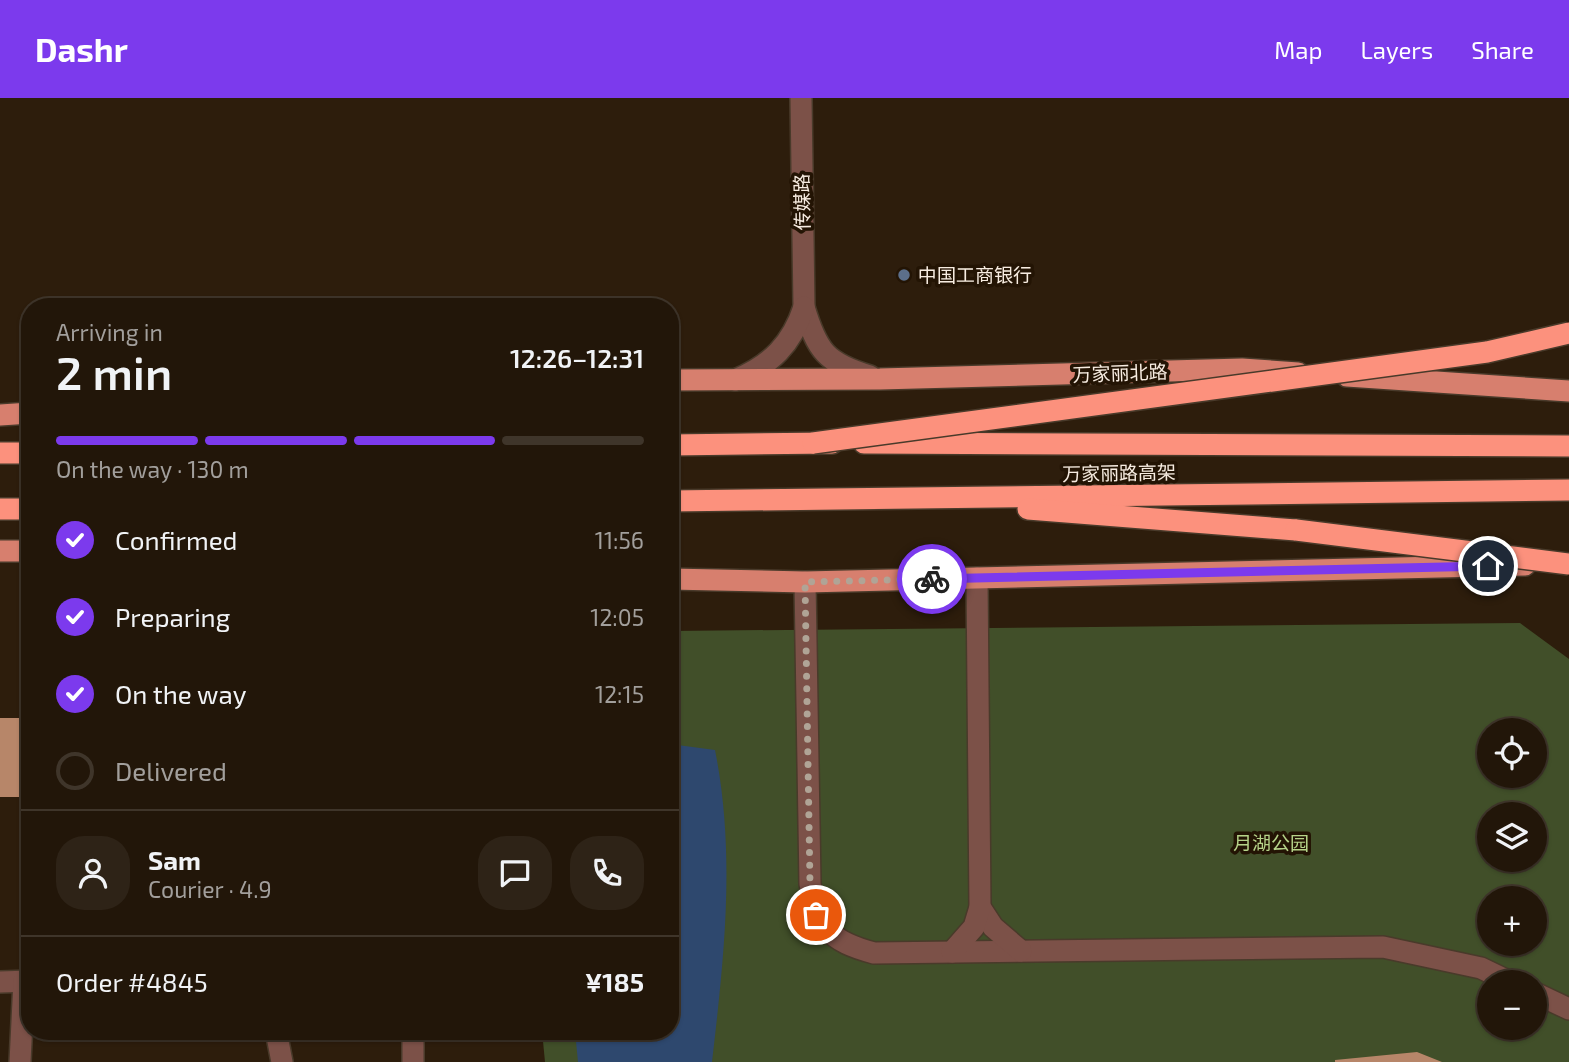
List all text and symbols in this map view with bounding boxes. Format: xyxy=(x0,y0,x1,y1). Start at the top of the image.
text: Dashr xyxy=(35,29,128,69)
text: Map xyxy=(1274,35,1322,64)
text: Layers xyxy=(1360,35,1433,64)
text: Share xyxy=(1471,35,1534,64)
street label: 传媒路 xyxy=(790,173,813,231)
place label: 中国工商银行 xyxy=(918,263,1032,286)
marker: 中国工商银行 xyxy=(896,267,912,283)
text: Arriving in xyxy=(56,318,163,346)
text: 12:26–12:31 xyxy=(510,342,644,373)
text: 2 min xyxy=(56,344,172,399)
street label: 万家丽北路 xyxy=(1072,359,1168,386)
text: On the way · 130 m xyxy=(56,455,249,483)
street label: 万家丽路高架 xyxy=(1062,460,1176,485)
icon: check xyxy=(56,521,94,559)
text: Confirmed xyxy=(115,524,238,555)
text: 11:56 xyxy=(595,526,644,554)
pin xyxy=(1458,536,1518,596)
courier xyxy=(897,544,967,614)
icon: home xyxy=(1469,547,1507,585)
icon: bike xyxy=(913,560,951,598)
icon: check xyxy=(56,598,94,636)
text: Preparing xyxy=(115,601,230,632)
text: 12:05 xyxy=(590,603,644,631)
icon: check xyxy=(56,675,94,713)
text: On the way xyxy=(115,678,246,709)
text: 12:15 xyxy=(595,680,644,708)
map controls xyxy=(1477,718,1547,1040)
button: locate xyxy=(1477,718,1547,788)
text: Delivered xyxy=(115,755,227,786)
button: layers xyxy=(1477,802,1547,872)
park label: 月湖公园 xyxy=(1233,831,1309,854)
button: person xyxy=(56,836,130,910)
button: chat xyxy=(478,836,552,910)
button: phone xyxy=(570,836,644,910)
text: Sam xyxy=(148,844,201,875)
text: Courier · 4.9 xyxy=(148,875,272,903)
pin xyxy=(786,885,846,945)
button: + xyxy=(1477,886,1547,956)
icon: bag xyxy=(797,896,835,934)
text: Order #4845 xyxy=(56,966,208,997)
text: ¥185 xyxy=(585,966,644,997)
button: − xyxy=(1477,970,1547,1040)

